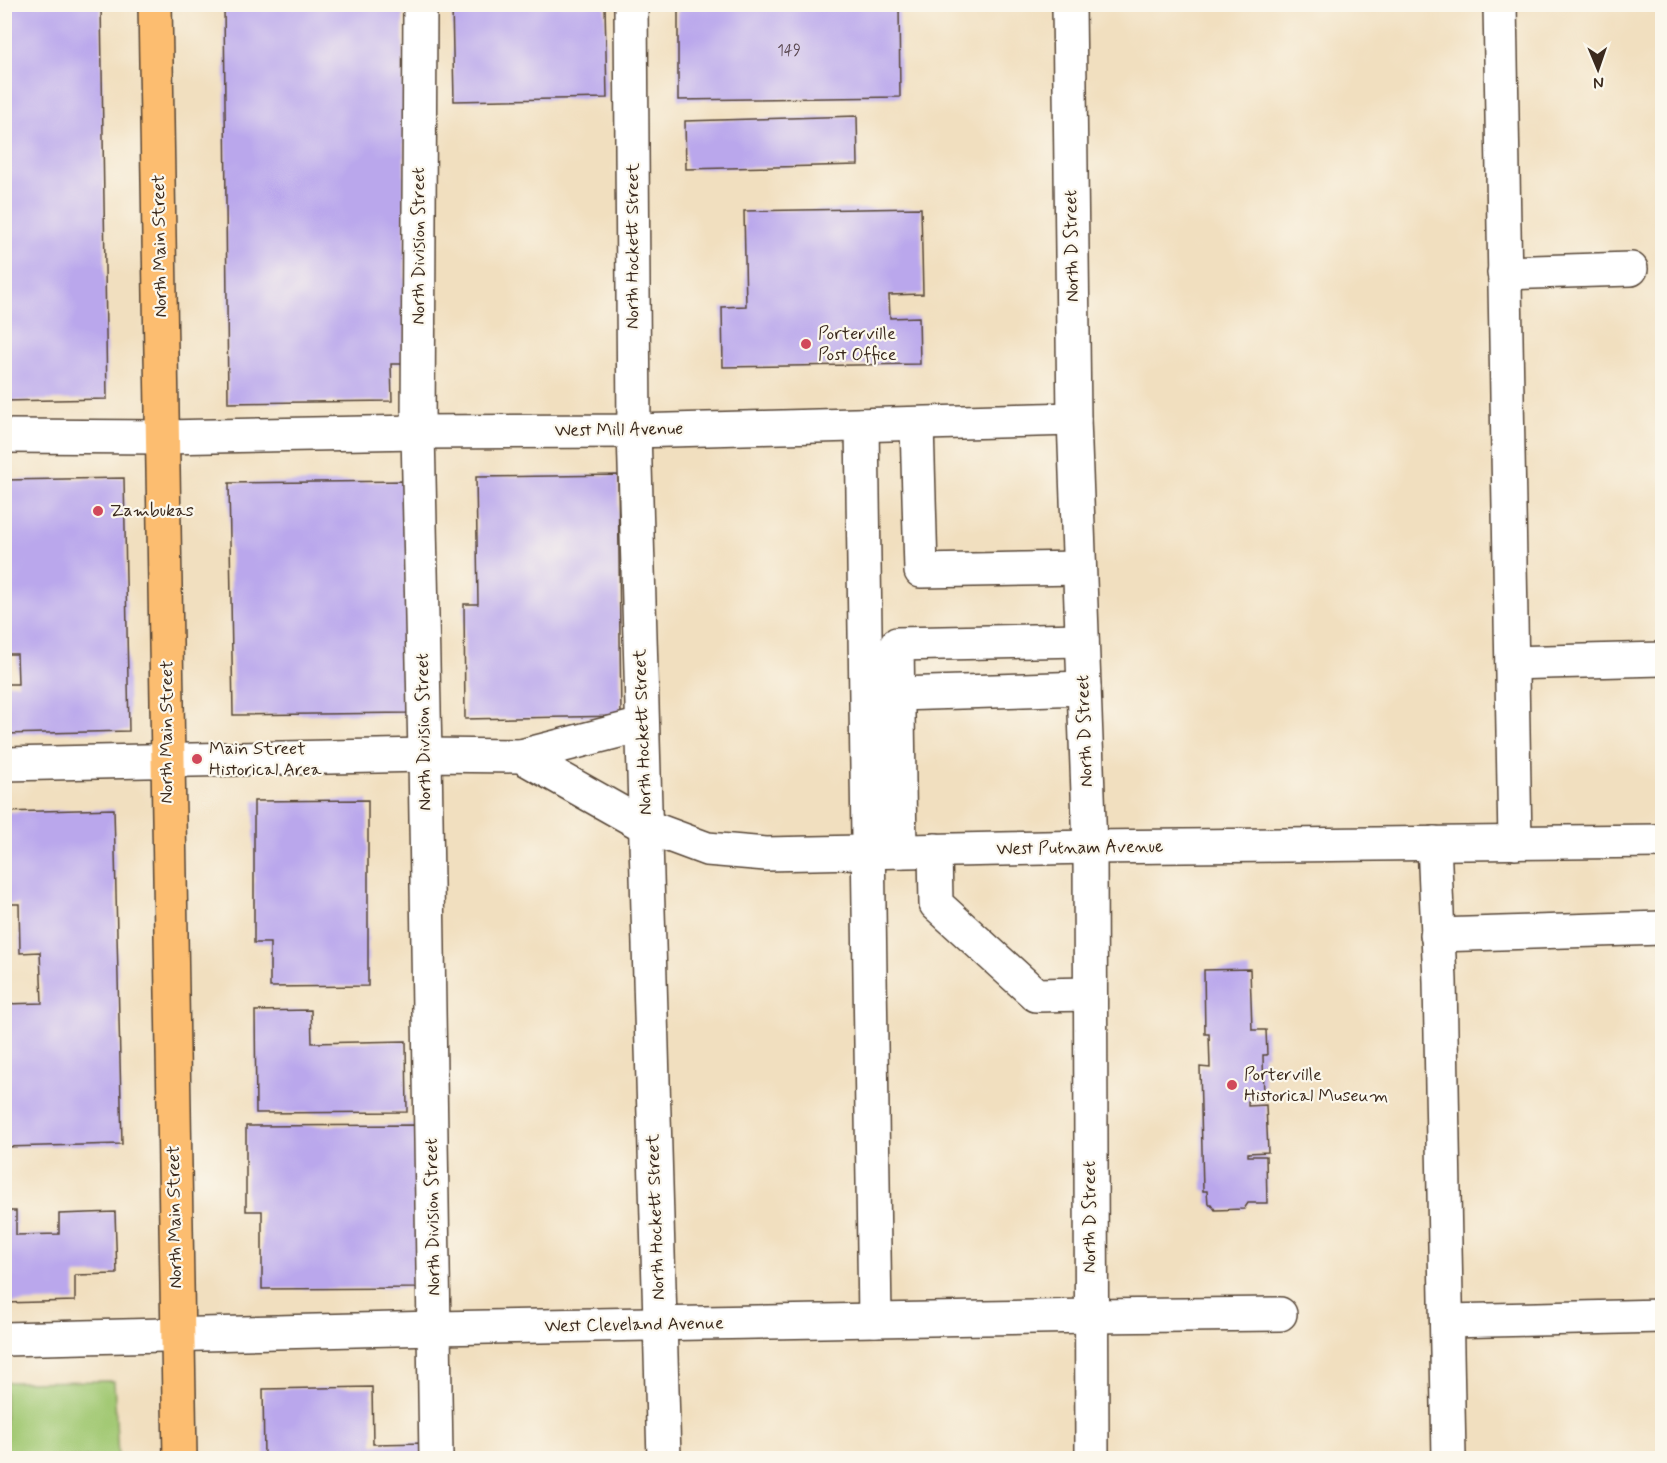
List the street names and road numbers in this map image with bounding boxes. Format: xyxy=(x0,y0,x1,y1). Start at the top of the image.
street label: North Hockett Street xyxy=(621,162,645,329)
street label: North Division Street xyxy=(407,167,431,325)
street label: North Main Street xyxy=(147,174,173,318)
street label: North D Street xyxy=(1059,189,1085,302)
street label: West Mill Avenue xyxy=(554,417,684,443)
street label: North Hockett Street xyxy=(628,648,658,816)
street label: North Division Street xyxy=(411,653,437,811)
street label: North Main Street xyxy=(155,660,179,804)
street label: North D Street xyxy=(1071,674,1099,788)
street label: West Putnam Avenue xyxy=(996,835,1164,861)
street label: North Hockett Street xyxy=(641,1133,671,1301)
street label: North Division Street xyxy=(420,1138,446,1296)
street label: North Main Street xyxy=(162,1145,188,1289)
street label: North D Street xyxy=(1078,1161,1102,1273)
street label: West Cleveland Avenue xyxy=(544,1311,724,1339)

